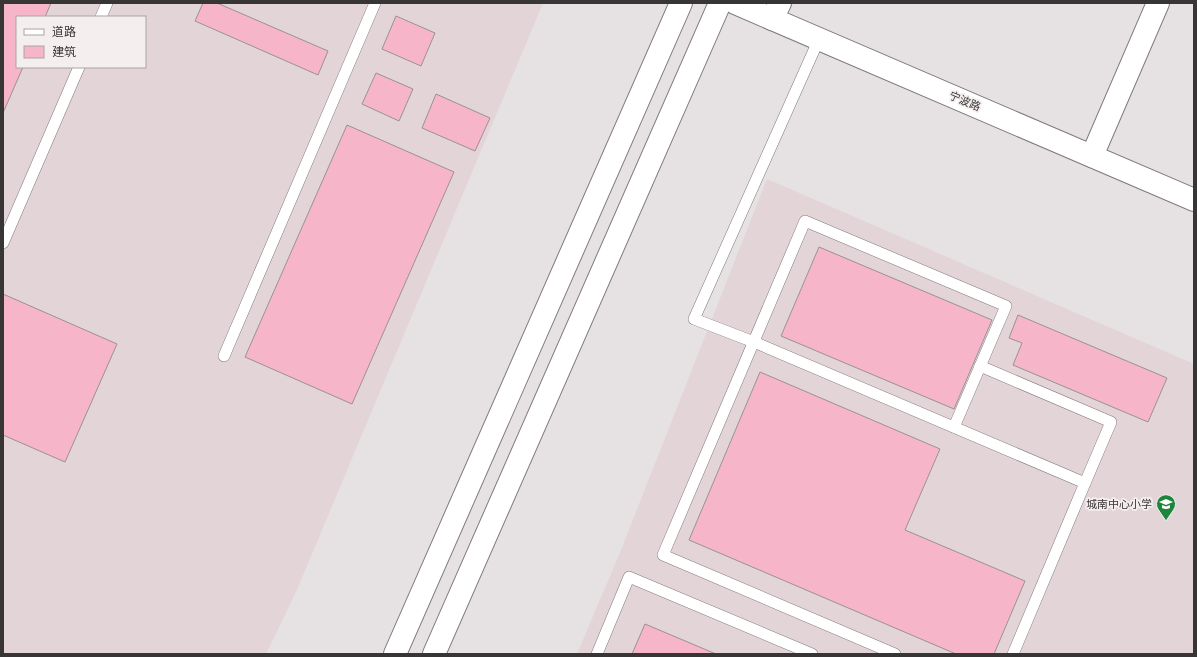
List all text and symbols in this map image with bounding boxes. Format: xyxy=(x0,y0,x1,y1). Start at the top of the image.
legend xyxy=(16,16,146,68)
text: 道路 xyxy=(52,25,76,39)
text: 建筑 xyxy=(52,45,76,59)
street label: 宁波路 xyxy=(947,89,983,113)
school or university icon: 城南中心小学 xyxy=(1155,493,1177,521)
place label: 城南中心小学 xyxy=(1086,498,1152,510)

